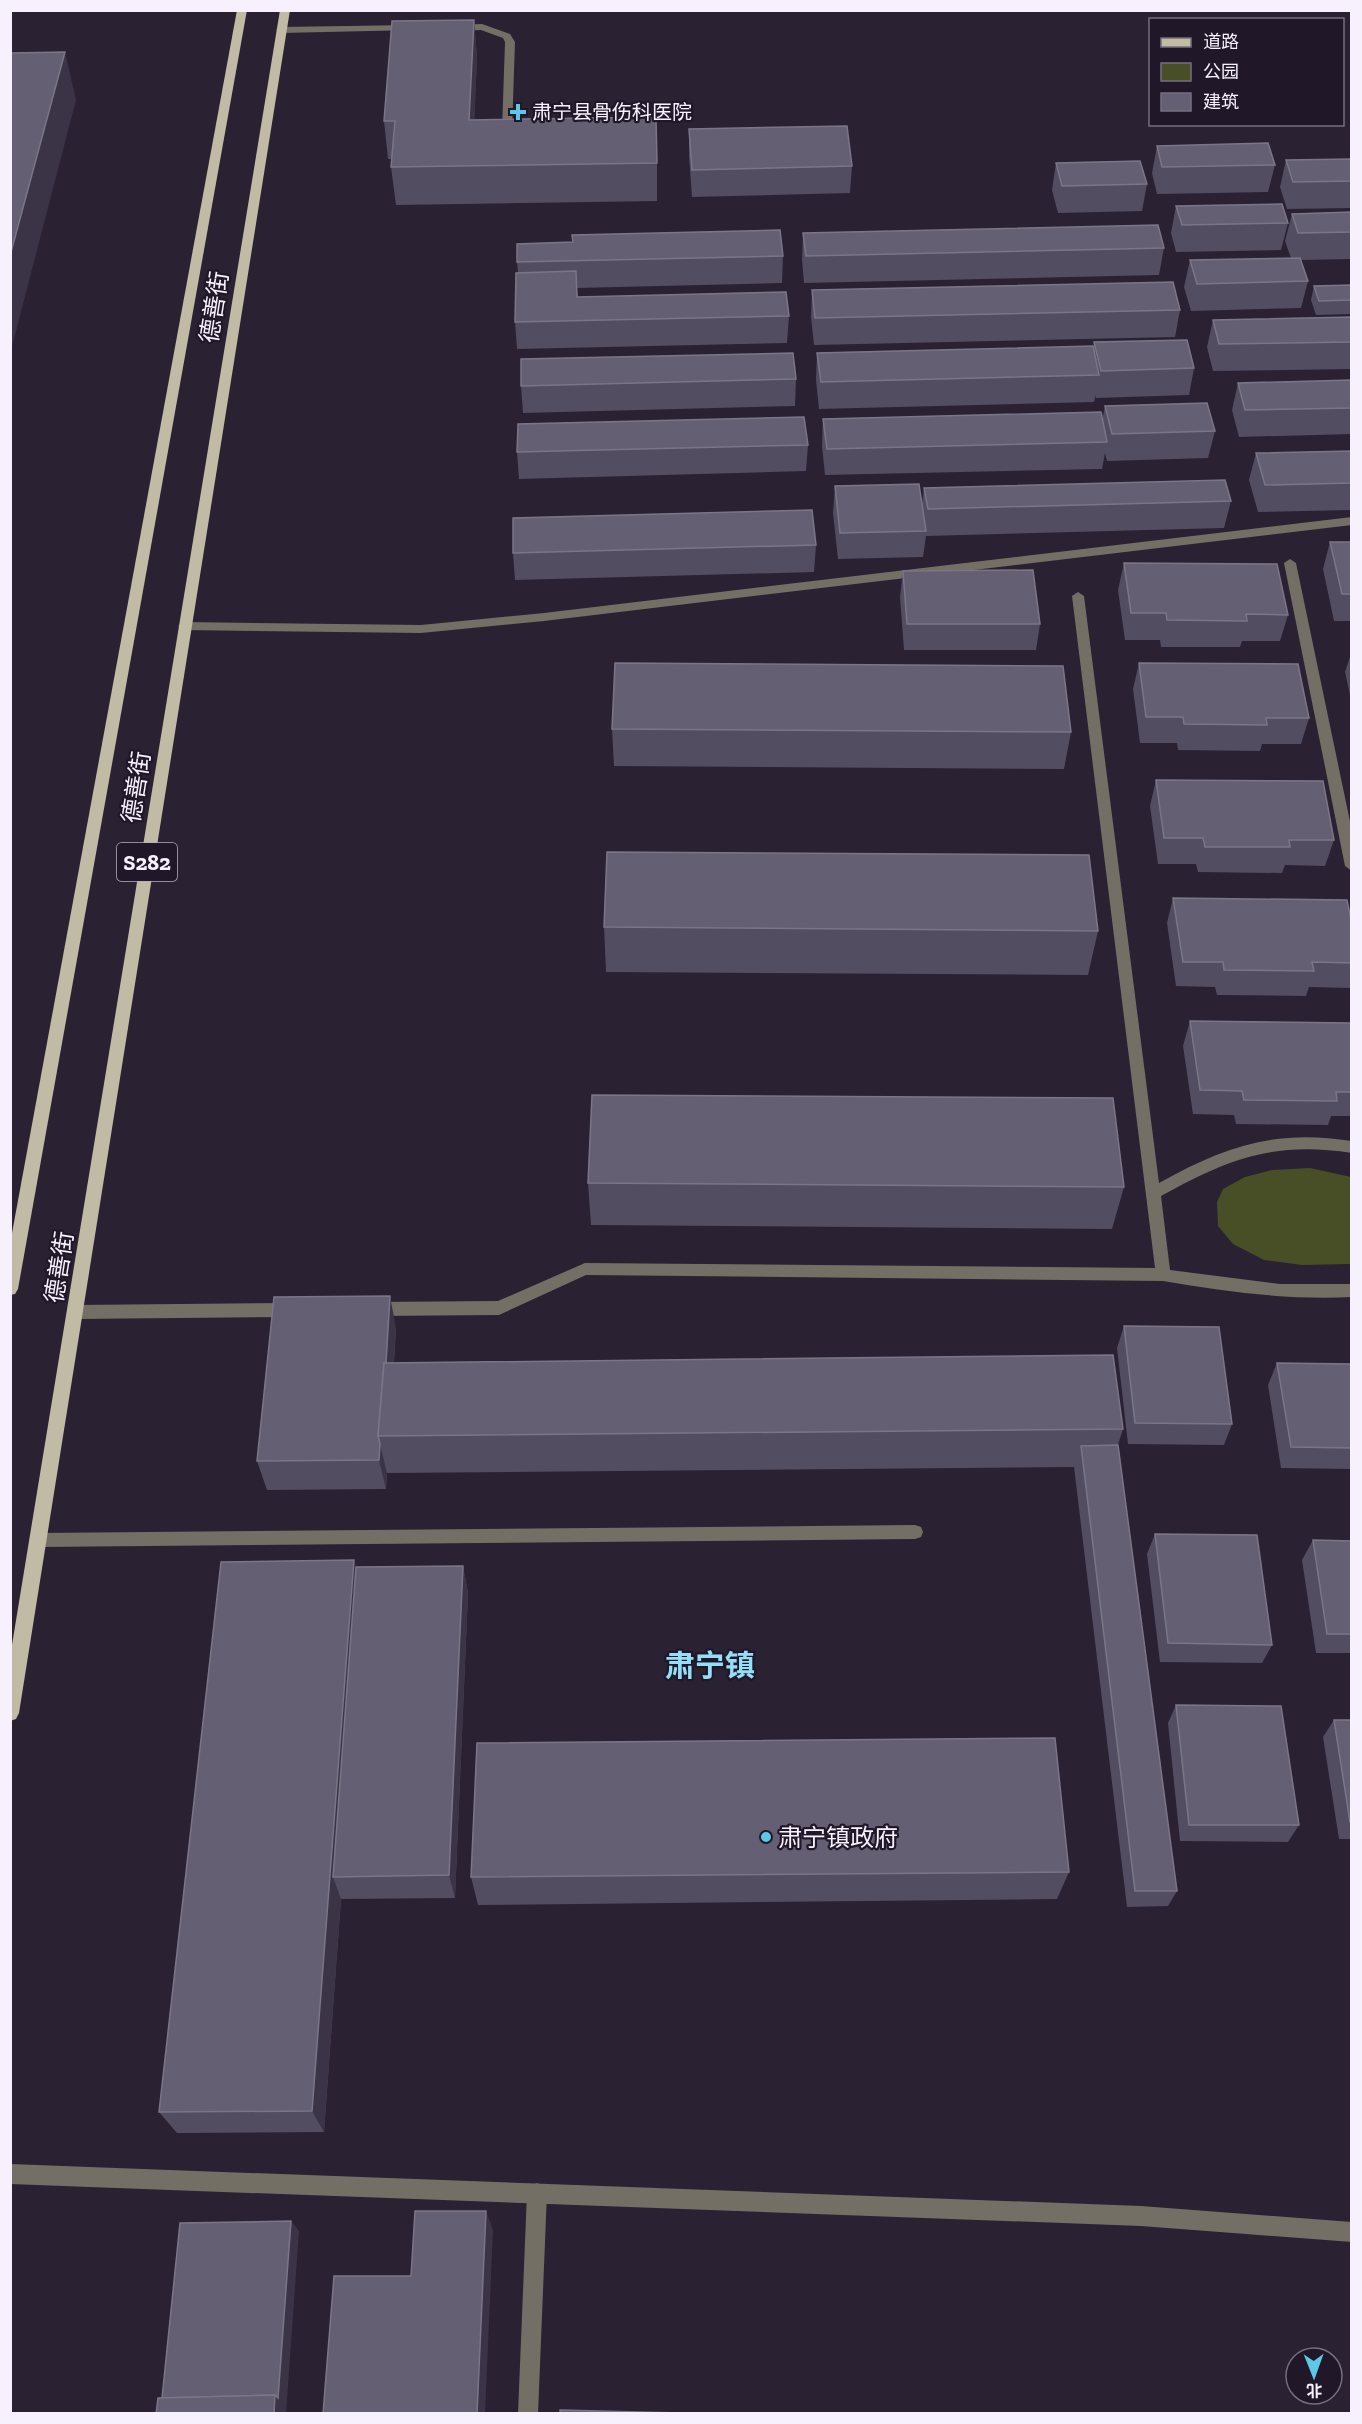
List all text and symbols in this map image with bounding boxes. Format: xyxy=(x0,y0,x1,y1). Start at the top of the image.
legend xyxy=(1149,18,1344,126)
text: 道路 xyxy=(1203,31,1239,53)
text: 公园 xyxy=(1203,61,1239,83)
text: 建筑 xyxy=(1203,91,1239,113)
place label: 肃宁县骨伤科医院 xyxy=(532,100,692,124)
marker: 肃宁县骨伤科医院 xyxy=(509,103,527,121)
street label: 德善街 xyxy=(194,269,234,345)
street label: 德善街 xyxy=(116,749,156,825)
road number: S282 xyxy=(117,843,177,881)
street label: 德善街 xyxy=(39,1229,79,1305)
district label: 肃宁镇 xyxy=(665,1648,755,1684)
place label: 肃宁镇政府 xyxy=(778,1823,898,1852)
marker: 肃宁镇政府 xyxy=(759,1830,773,1844)
north arrow xyxy=(1284,2346,1344,2406)
text: 北 xyxy=(1306,2381,1322,2400)

